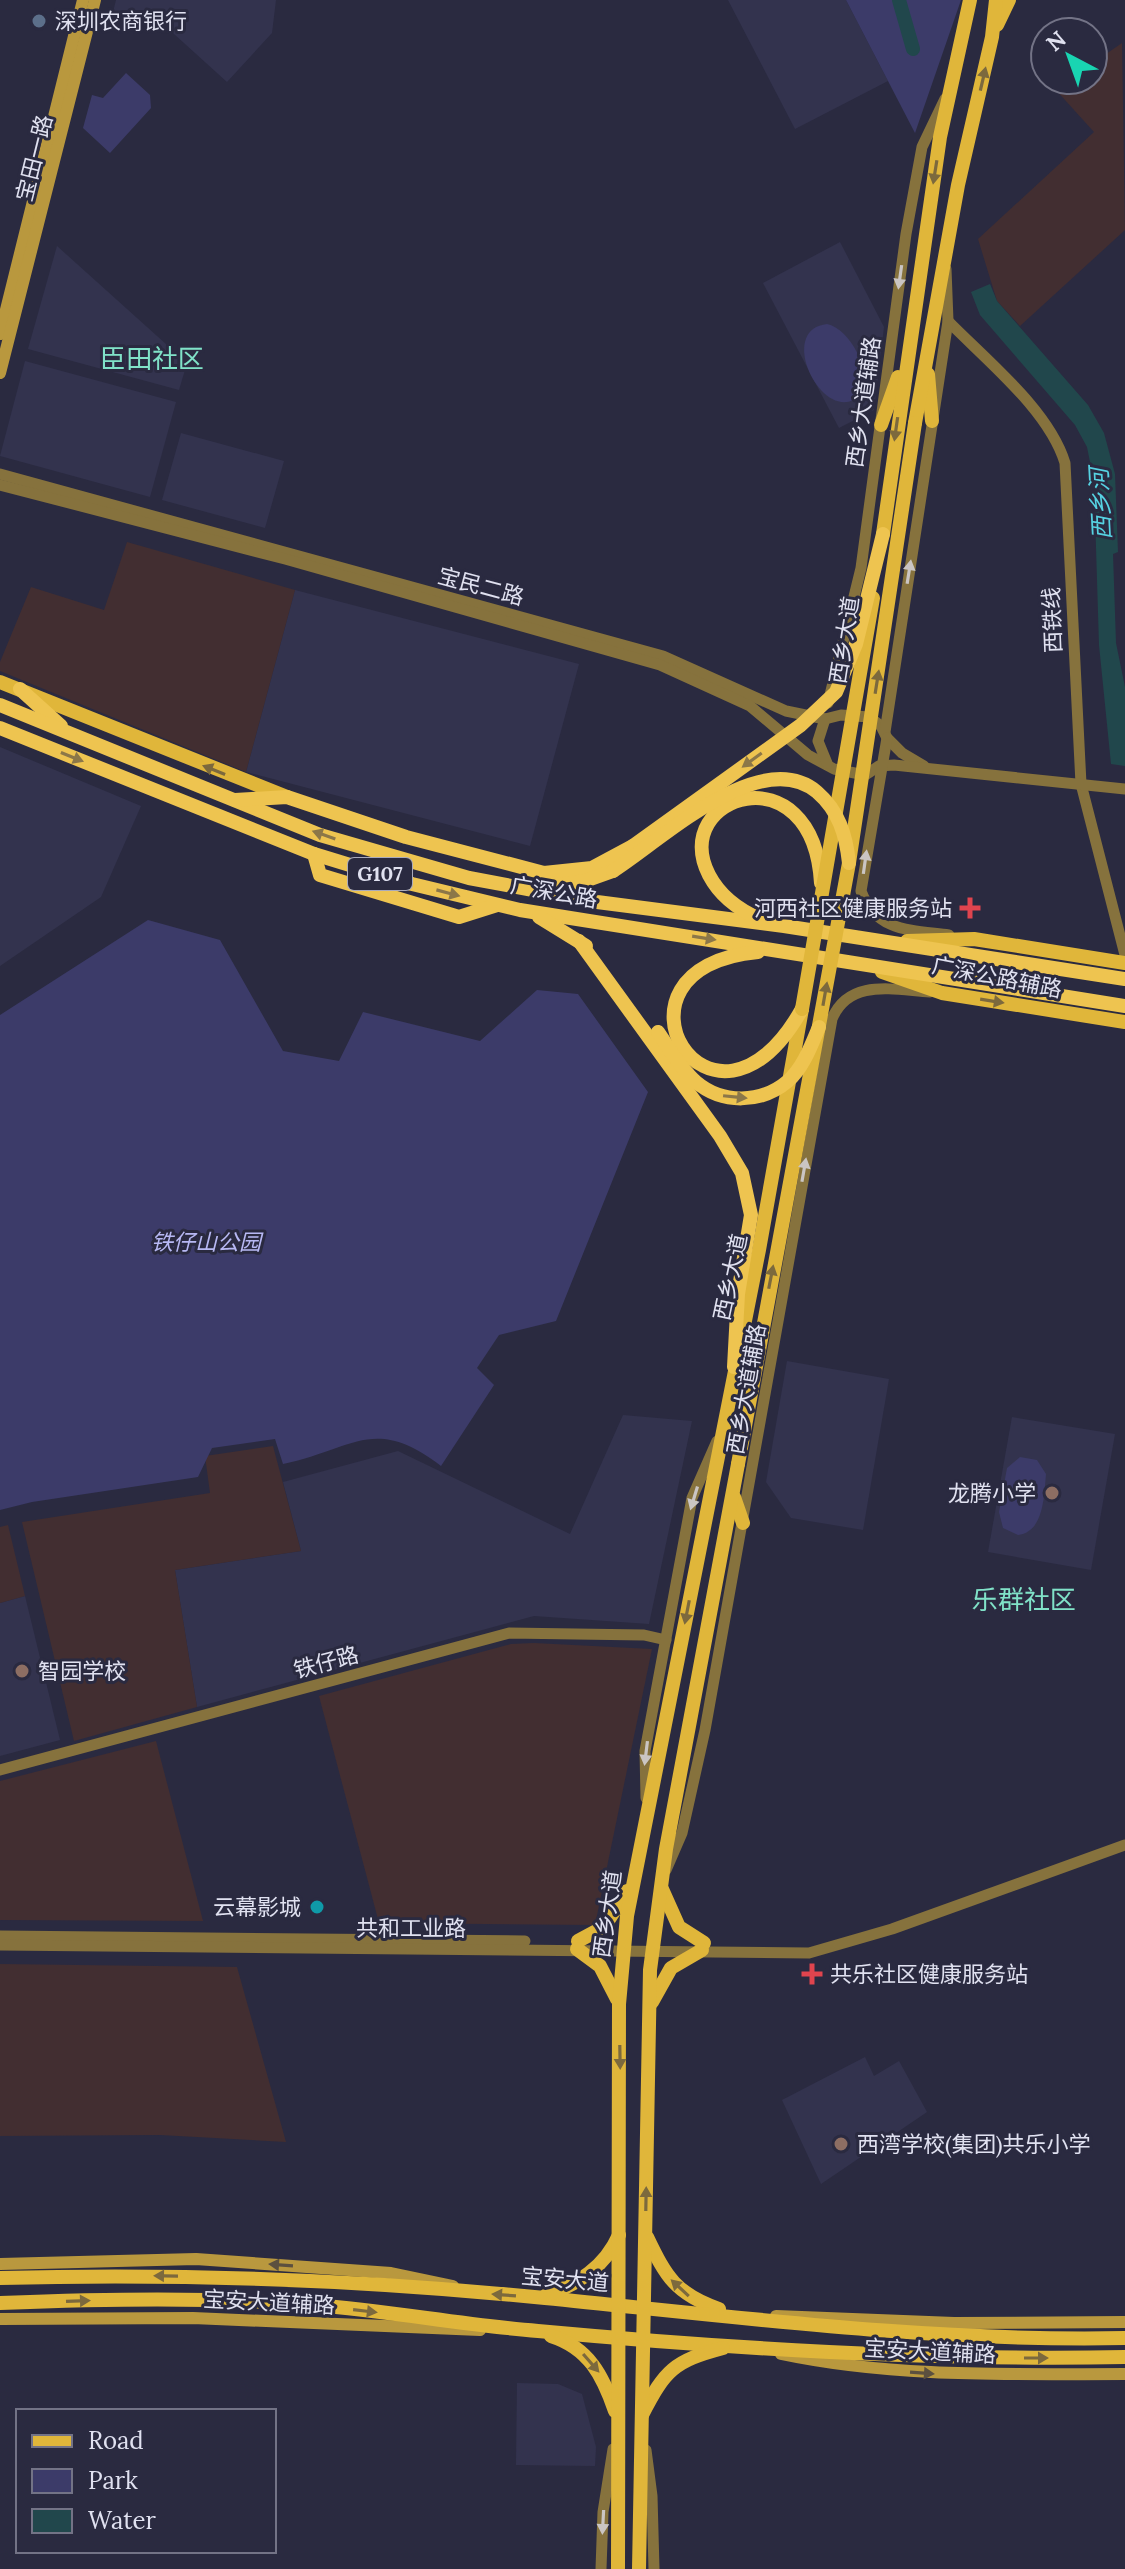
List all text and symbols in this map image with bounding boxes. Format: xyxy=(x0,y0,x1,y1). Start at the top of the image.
place label: 深圳农商银行 xyxy=(55,7,187,35)
marker: 深圳农商银行 xyxy=(30,12,48,30)
north arrow xyxy=(1029,16,1109,96)
text: N xyxy=(1040,25,1071,57)
one-way arrow xyxy=(977,66,989,91)
street label: 宝田一路 xyxy=(10,112,58,204)
one-way arrow xyxy=(928,160,941,185)
one-way arrow xyxy=(893,265,906,290)
street label: 西乡大道辅路 xyxy=(840,335,886,469)
district label: 臣田社区 xyxy=(100,342,204,375)
one-way arrow xyxy=(889,417,902,442)
water label: 西乡河 xyxy=(1083,463,1118,541)
one-way arrow xyxy=(903,559,916,584)
street label: 宝民二路 xyxy=(435,561,527,611)
street label: 西铁线 xyxy=(1037,587,1067,653)
street label: 西乡大道 xyxy=(823,594,865,686)
one-way arrow xyxy=(871,669,884,694)
one-way arrow xyxy=(60,751,84,764)
one-way arrow xyxy=(741,752,762,768)
one-way arrow xyxy=(202,763,226,776)
one-way arrow xyxy=(311,829,335,841)
one-way arrow xyxy=(859,849,872,874)
road number: G107 xyxy=(348,858,412,890)
street label: 广深公路 xyxy=(508,871,600,913)
one-way arrow xyxy=(435,888,460,900)
place label: 河西社区健康服务站 xyxy=(754,894,952,922)
marker: 河西社区健康服务站 xyxy=(959,897,981,919)
one-way arrow xyxy=(692,932,717,945)
street label: 广深公路辅路 xyxy=(930,951,1064,1003)
one-way arrow xyxy=(819,981,832,1006)
one-way arrow xyxy=(979,995,1004,1007)
one-way arrow xyxy=(723,1090,748,1103)
one-way arrow xyxy=(798,1157,811,1182)
park label: 铁仔山公园 xyxy=(151,1228,264,1256)
street label: 西乡大道 xyxy=(707,1231,753,1323)
one-way arrow xyxy=(766,1264,778,1289)
street label: 西乡大道辅路 xyxy=(721,1322,771,1456)
place label: 龙腾小学 xyxy=(948,1479,1036,1507)
marker: 龙腾小学 xyxy=(1043,1484,1061,1502)
one-way arrow xyxy=(687,1486,700,1510)
district label: 乐群社区 xyxy=(972,1583,1076,1616)
one-way arrow xyxy=(680,1600,693,1625)
street label: 铁仔路 xyxy=(290,1640,362,1684)
place label: 智园学校 xyxy=(38,1657,126,1685)
marker: 智园学校 xyxy=(13,1662,31,1680)
one-way arrow xyxy=(639,1741,652,1766)
street label: 西乡大道 xyxy=(587,1868,627,1960)
place label: 云幕影城 xyxy=(213,1893,301,1921)
marker: 云幕影城 xyxy=(308,1898,326,1916)
street label: 共和工业路 xyxy=(356,1914,466,1942)
place label: 共乐社区健康服务站 xyxy=(830,1960,1028,1988)
marker: 共乐社区健康服务站 xyxy=(801,1963,823,1985)
one-way arrow xyxy=(613,2045,626,2070)
place label: 西湾学校(集团)共乐小学 xyxy=(857,2130,1090,2158)
marker: 西湾学校(集团)共乐小学 xyxy=(832,2135,850,2153)
one-way arrow xyxy=(639,2186,652,2211)
one-way arrow xyxy=(268,2258,293,2271)
street label: 宝安大道 xyxy=(520,2261,610,2297)
one-way arrow xyxy=(153,2269,178,2282)
one-way arrow xyxy=(671,2280,690,2298)
street label: 宝安大道辅路 xyxy=(202,2285,336,2319)
one-way arrow xyxy=(491,2288,516,2301)
one-way arrow xyxy=(66,2294,91,2307)
one-way arrow xyxy=(353,2305,378,2318)
street label: 宝安大道辅路 xyxy=(863,2334,997,2368)
one-way arrow xyxy=(582,2352,599,2372)
one-way arrow xyxy=(1024,2352,1049,2364)
one-way arrow xyxy=(910,2366,935,2379)
legend xyxy=(16,2409,276,2553)
text: Road xyxy=(88,2425,144,2456)
text: Park xyxy=(88,2465,138,2496)
text: Water xyxy=(88,2505,156,2536)
one-way arrow xyxy=(596,2510,609,2535)

